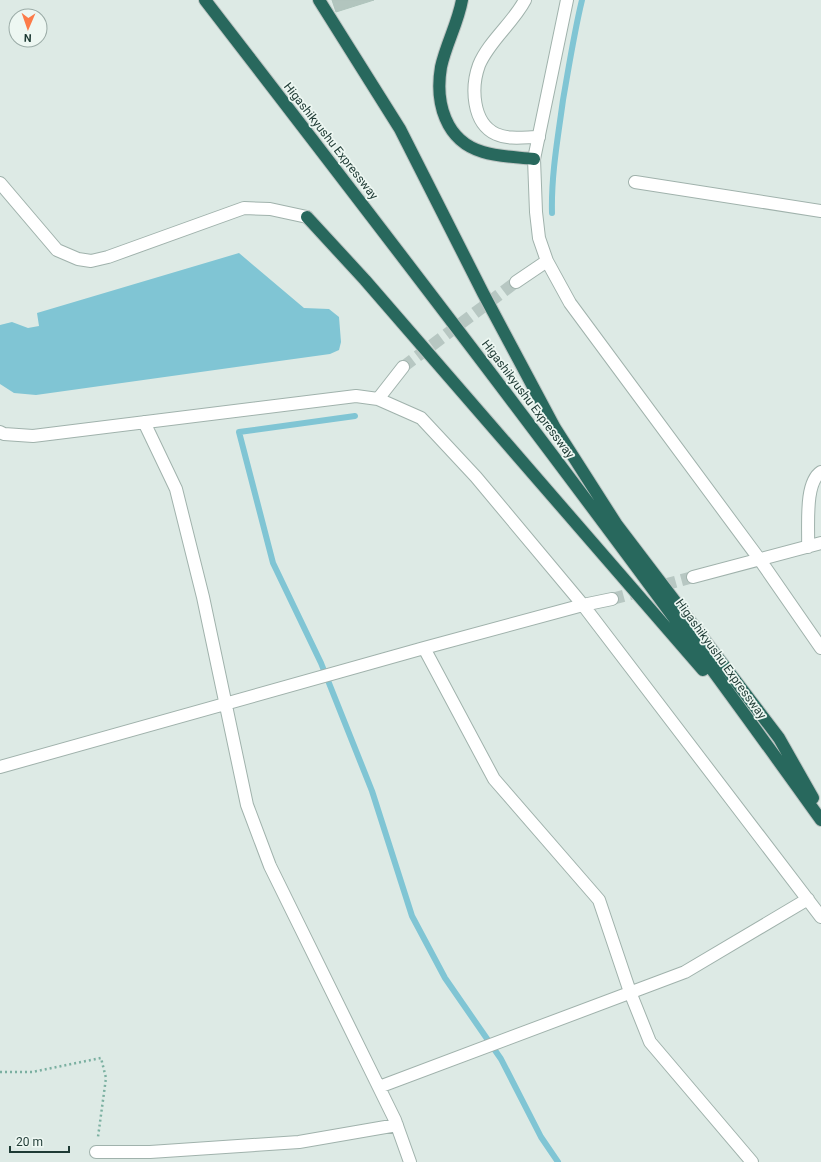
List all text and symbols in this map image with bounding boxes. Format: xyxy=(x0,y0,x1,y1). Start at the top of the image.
north arrow xyxy=(8,8,48,48)
text: N xyxy=(23,31,32,44)
street label: Higashikyushu Expressway xyxy=(281,80,381,203)
street label: Higashikyushu Expressway xyxy=(479,337,577,461)
street label: Higashikyushu Expressway xyxy=(673,596,769,722)
scale bar xyxy=(10,1128,69,1154)
text: 20 m xyxy=(16,1135,43,1149)

